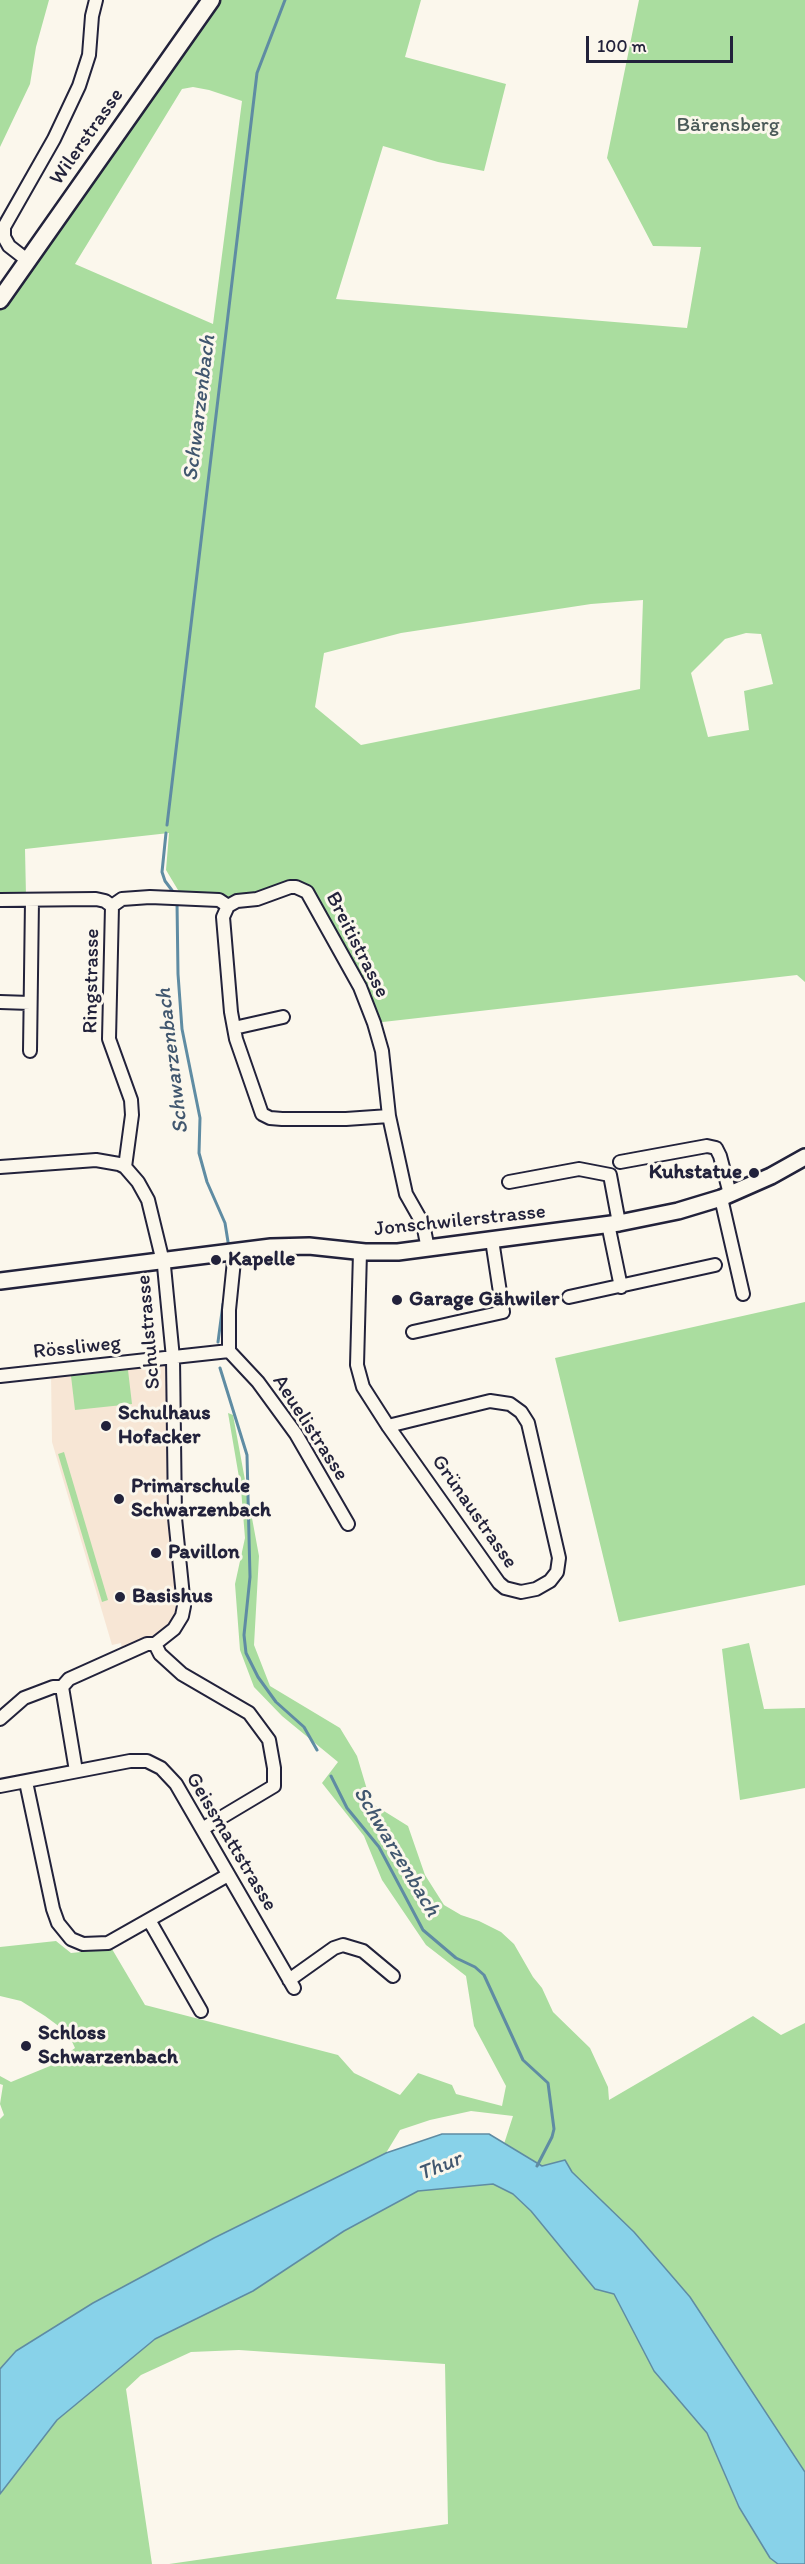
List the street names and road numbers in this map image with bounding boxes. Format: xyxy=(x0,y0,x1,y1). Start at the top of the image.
street label: Wilerstrasse xyxy=(45,84,129,190)
street label: Breitistrasse xyxy=(320,888,394,1002)
street label: Ringstrasse xyxy=(78,928,106,1034)
street label: Jonschwilerstrasse xyxy=(373,1199,547,1243)
street label: Schulstrasse xyxy=(131,1274,167,1390)
street label: Rössliweg xyxy=(32,1331,122,1365)
street label: Aeuelistrasse xyxy=(266,1370,354,1486)
street label: Grünaustrasse xyxy=(426,1450,522,1574)
street label: Geissmattstrasse xyxy=(180,1768,282,1916)

